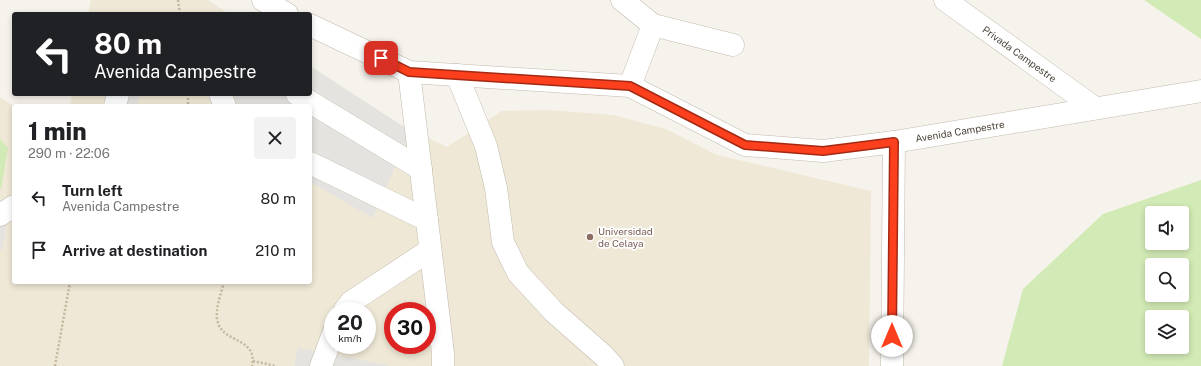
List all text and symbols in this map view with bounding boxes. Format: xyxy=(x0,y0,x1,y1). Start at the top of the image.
street label: Privada Campestre xyxy=(980,23,1059,85)
text: 80 m xyxy=(94,27,162,60)
icon: left xyxy=(28,28,80,80)
pin xyxy=(364,41,398,75)
icon: arrive xyxy=(370,47,392,69)
text: Avenida Campestre xyxy=(94,61,256,82)
text: 1 min xyxy=(28,117,87,145)
button: close xyxy=(254,117,296,159)
street label: Avenida Campestre xyxy=(914,118,1006,144)
text: 290 m · 22:06 xyxy=(28,146,110,161)
text: Turn left xyxy=(62,182,123,199)
icon: left xyxy=(28,187,50,209)
text: 80 m xyxy=(261,190,296,207)
text: Avenida Campestre xyxy=(62,199,179,214)
map controls xyxy=(1145,206,1189,354)
button: sound xyxy=(1145,206,1189,250)
place label: Universidad de Celaya xyxy=(598,225,653,249)
marker: Universidad de Celaya xyxy=(585,232,595,242)
icon: arrive xyxy=(28,239,50,261)
text: Arrive at destination xyxy=(62,242,207,259)
text: 210 m xyxy=(255,242,296,259)
button: search xyxy=(1145,258,1189,302)
speed limit sign: 30 xyxy=(384,302,436,354)
button: layers xyxy=(1145,310,1189,354)
text: 20 xyxy=(337,311,363,335)
position arrow xyxy=(871,315,913,357)
text: km/h xyxy=(338,332,362,344)

